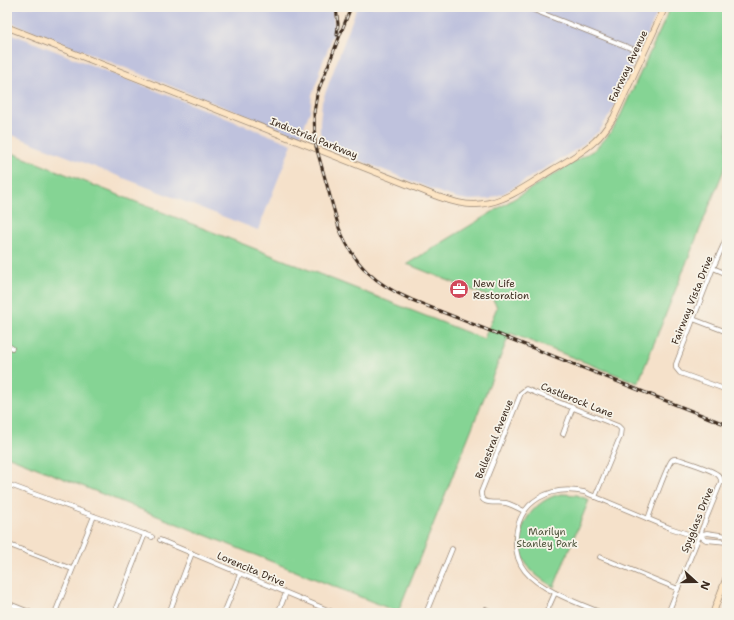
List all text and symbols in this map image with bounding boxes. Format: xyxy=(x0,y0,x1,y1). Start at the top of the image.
street label: Fairway Avenue xyxy=(606,28,650,104)
street label: Industrial Parkway xyxy=(268,114,360,162)
street label: Fairway Vista Drive xyxy=(668,253,716,346)
place label: New Life Restoration xyxy=(473,277,529,302)
office icon: New Life Restoration xyxy=(448,278,470,300)
street label: Castlerock Lane xyxy=(539,380,616,421)
street label: Ballestral Avenue xyxy=(472,397,516,481)
street label: Spyglass Drive xyxy=(678,485,716,555)
park label: Marilyn Stanley Park xyxy=(516,525,578,550)
street label: Lorencita Drive xyxy=(215,549,287,589)
north arrow xyxy=(676,562,716,602)
text: N xyxy=(696,579,713,592)

